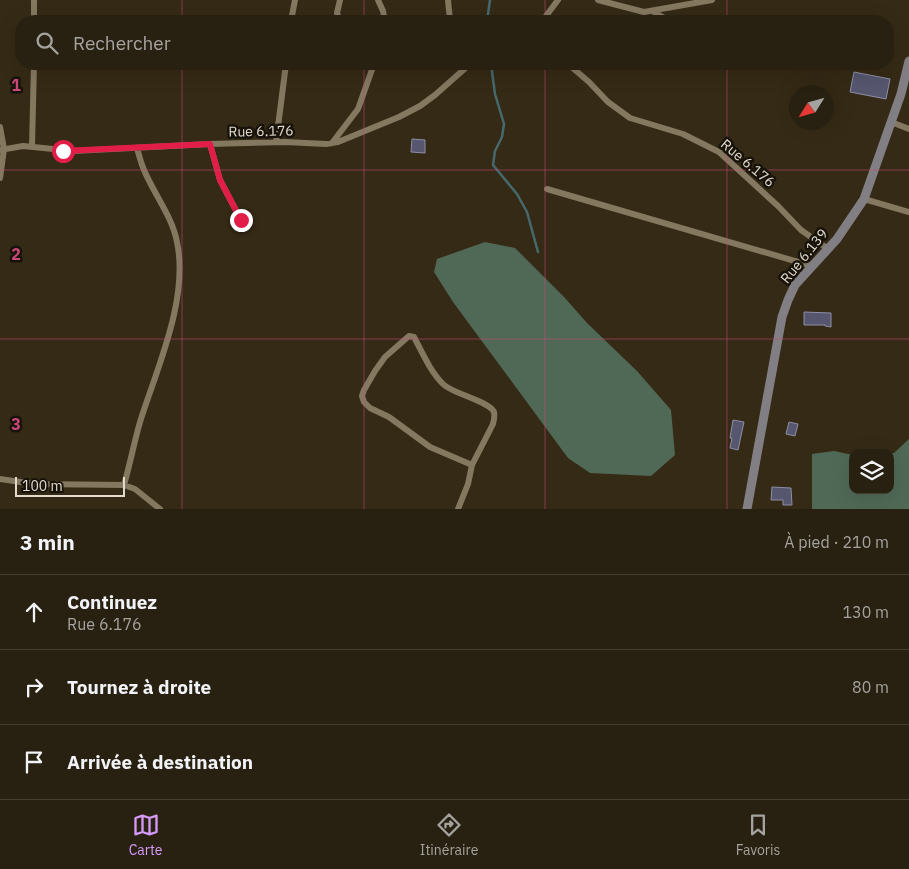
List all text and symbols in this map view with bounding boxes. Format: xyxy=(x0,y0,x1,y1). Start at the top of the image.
search box xyxy=(15,15,894,70)
icon: search xyxy=(33,29,61,57)
text: Rechercher xyxy=(73,31,171,55)
text: 1 xyxy=(11,75,21,95)
north arrow xyxy=(789,85,834,130)
street label: Rue 6.176 xyxy=(228,121,294,141)
street label: Rue 6.176 xyxy=(717,135,779,191)
route start xyxy=(52,140,75,163)
route end xyxy=(230,209,253,232)
street label: Rue 6.139 xyxy=(776,225,832,287)
text: 2 xyxy=(11,244,21,264)
text: 3 xyxy=(11,414,21,434)
map controls xyxy=(849,449,894,494)
button: layers xyxy=(849,449,894,494)
scale bar xyxy=(15,474,125,497)
text: 100 m xyxy=(22,477,63,495)
text: 3 min xyxy=(20,528,75,556)
text: À pied · 210 m xyxy=(784,532,889,552)
text: Continuez xyxy=(67,590,157,614)
icon: ahead xyxy=(20,598,48,626)
text: 130 m xyxy=(842,602,889,622)
text: Rue 6.176 xyxy=(67,614,142,634)
icon: right xyxy=(20,673,48,701)
text: Tournez à droite xyxy=(67,675,211,699)
text: 80 m xyxy=(852,677,889,697)
icon: arrive xyxy=(20,748,48,776)
text: Arrivée à destination xyxy=(67,750,253,774)
tab: Carte xyxy=(129,811,163,859)
tab: Itinéraire xyxy=(420,811,478,859)
tab: Favoris xyxy=(736,811,780,859)

